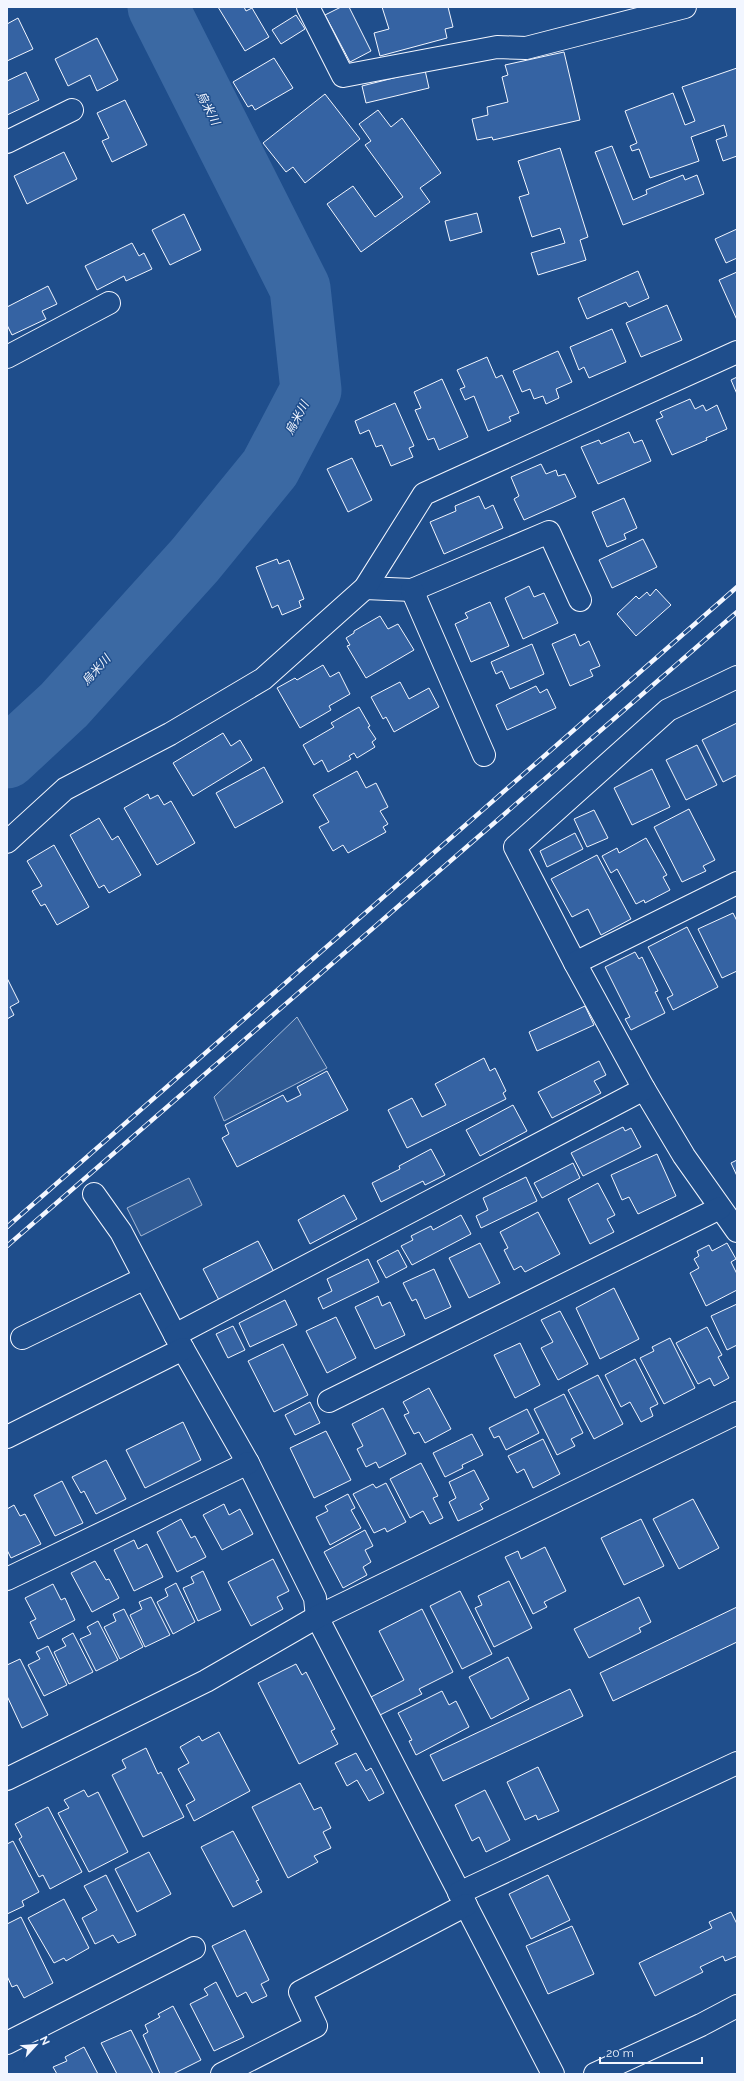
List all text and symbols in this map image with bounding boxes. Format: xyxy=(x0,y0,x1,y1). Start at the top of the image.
water label: 烏米川 xyxy=(194,89,223,129)
water label: 烏米川 xyxy=(282,397,313,437)
water label: 烏米川 xyxy=(79,650,115,688)
north arrow xyxy=(16,2025,56,2065)
text: N xyxy=(37,2034,52,2047)
scale bar xyxy=(600,2039,702,2065)
text: 20 m xyxy=(606,2046,634,2060)

